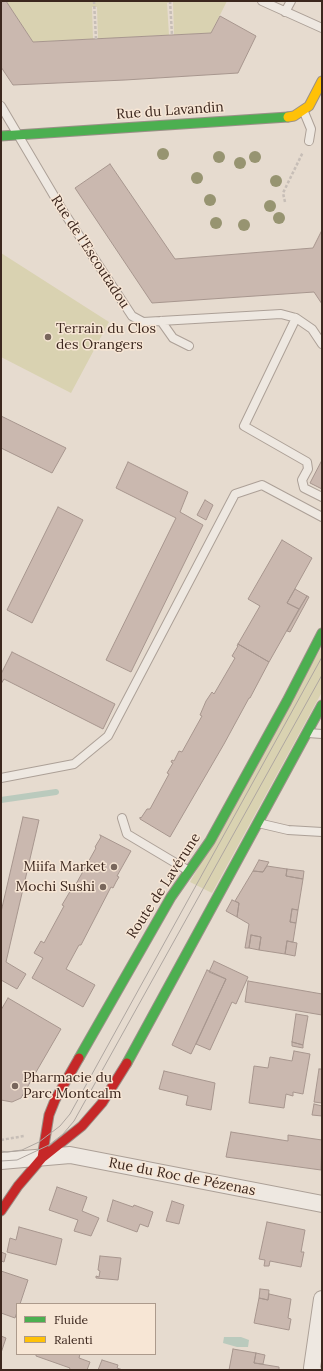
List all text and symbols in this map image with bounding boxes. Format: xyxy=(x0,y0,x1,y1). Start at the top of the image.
street label: Rue du Lavandin xyxy=(116,99,224,123)
street label: Rue de l'Escoutadou xyxy=(47,192,133,312)
place label: Terrain du Clos des Orangers xyxy=(56,321,156,354)
marker: Terrain du Clos des Orangers xyxy=(43,332,53,342)
street label: Route de Lavérune xyxy=(124,830,204,942)
place label: Miifa Market xyxy=(23,859,106,875)
marker: Miifa Market xyxy=(109,862,119,872)
place label: Mochi Sushi xyxy=(16,879,95,895)
marker: Mochi Sushi xyxy=(98,882,108,892)
place label: Pharmacie du Parc Montcalm xyxy=(23,1070,121,1102)
marker: Pharmacie du Parc Montcalm xyxy=(10,1081,20,1091)
street label: Rue du Roc de Pézenas xyxy=(107,1155,257,1199)
legend xyxy=(16,1303,156,1355)
text: Fluide xyxy=(54,1312,88,1327)
text: Ralenti xyxy=(54,1332,93,1347)

